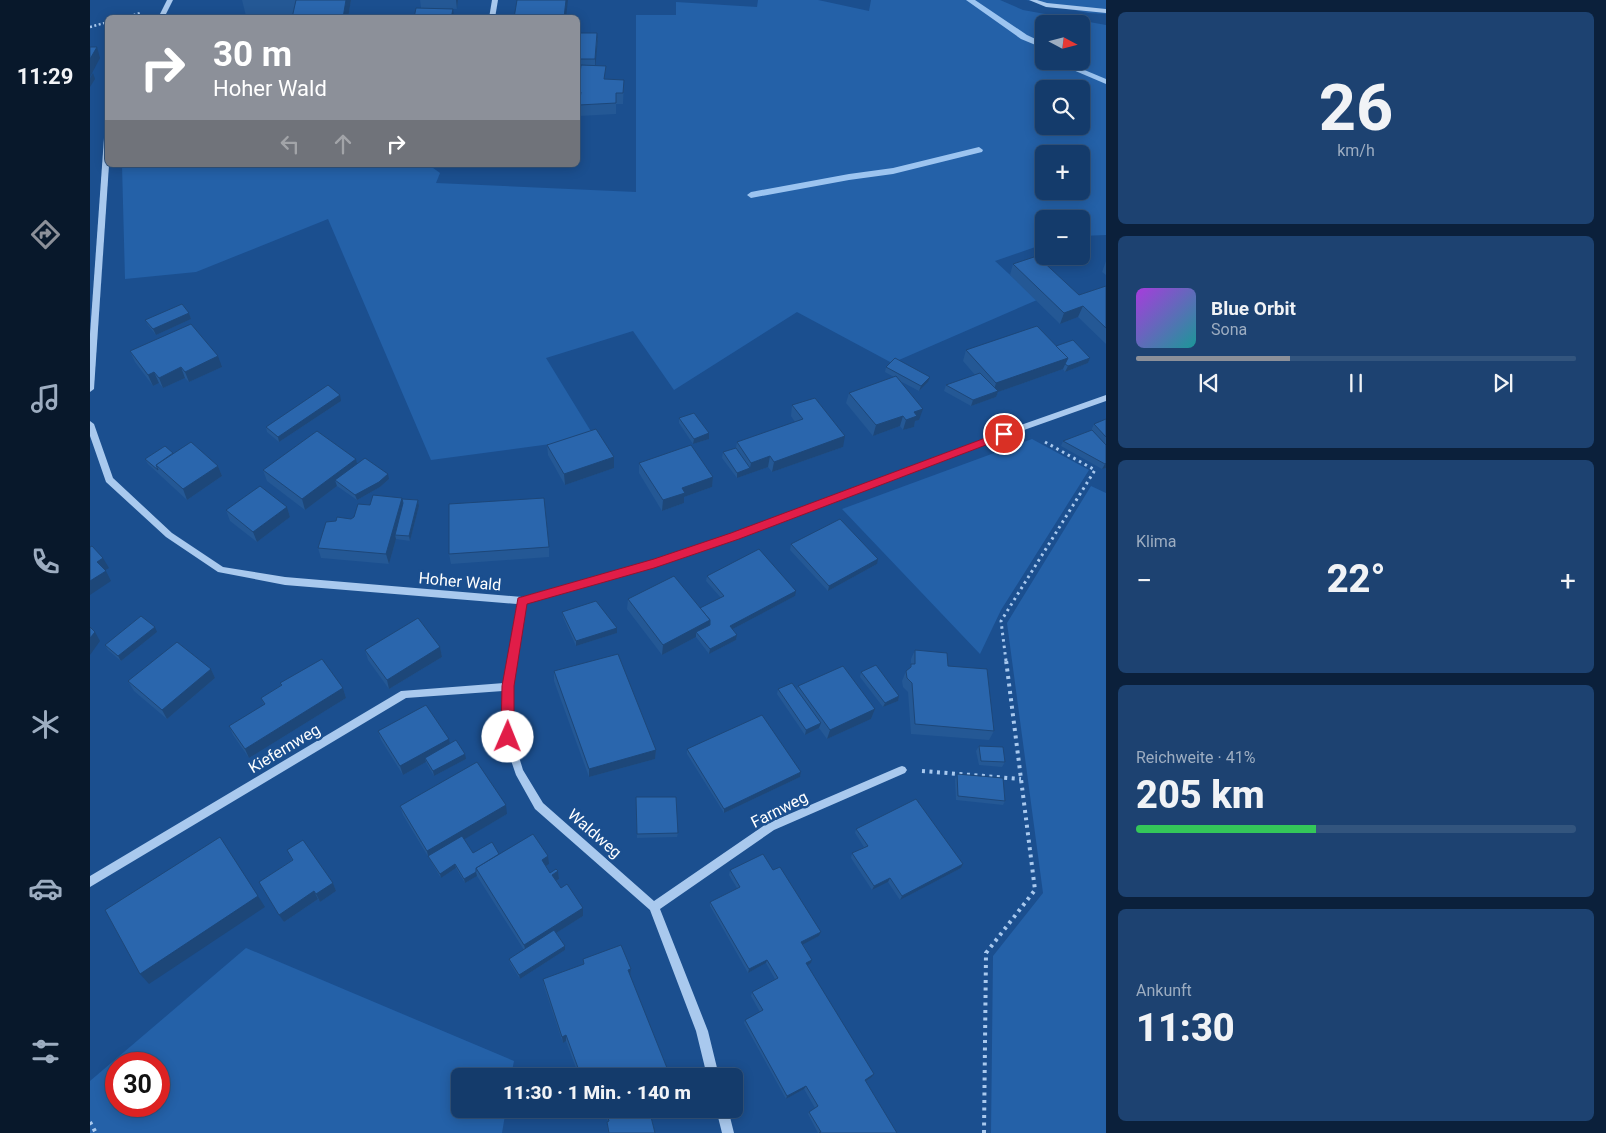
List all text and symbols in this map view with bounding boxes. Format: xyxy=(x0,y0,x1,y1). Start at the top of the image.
north arrow xyxy=(1035,15,1090,70)
map controls xyxy=(1035,15,1090,265)
text: 30 m xyxy=(213,34,292,75)
icon: right xyxy=(130,35,195,100)
text: 11:29 xyxy=(17,64,73,89)
text: 26 xyxy=(1319,70,1393,146)
text: Hoher Wald xyxy=(213,76,327,101)
button: search xyxy=(1035,80,1090,135)
icon: left xyxy=(276,130,304,158)
icon: ahead xyxy=(329,130,357,158)
icon: right xyxy=(382,130,410,158)
text: km/h xyxy=(1337,141,1375,160)
button: + xyxy=(1035,145,1090,200)
button: − xyxy=(1035,210,1090,265)
icon: directions xyxy=(28,217,63,252)
text: Blue Orbit xyxy=(1211,297,1296,320)
text: Sona xyxy=(1211,320,1247,339)
icon: previous xyxy=(1195,369,1223,397)
icon: pause xyxy=(1342,369,1370,397)
icon: next xyxy=(1489,369,1517,397)
icon: music xyxy=(28,381,63,416)
pin xyxy=(983,413,1025,455)
icon: arrive xyxy=(990,420,1018,448)
text: Klima xyxy=(1136,532,1177,551)
icon: phone xyxy=(28,544,63,579)
text: 22° xyxy=(1327,557,1385,601)
text: − xyxy=(1136,564,1152,597)
text: + xyxy=(1560,564,1576,597)
street label: Hoher Wald xyxy=(418,568,502,595)
icon: climate xyxy=(28,707,63,742)
position arrow xyxy=(481,710,533,762)
street label: Kiefernweg xyxy=(245,720,323,777)
text: Reichweite · 41% xyxy=(1136,748,1255,767)
text: 205 km xyxy=(1136,773,1265,817)
street label: Farnweg xyxy=(748,787,811,832)
street label: Waldweg xyxy=(564,805,625,862)
icon: car xyxy=(28,871,63,906)
text: Ankunft xyxy=(1136,981,1192,1000)
text: 11:30 xyxy=(1136,1006,1235,1050)
icon: filters xyxy=(28,1034,63,1069)
speed limit sign: 30 xyxy=(105,1052,170,1117)
text: 11:30 · 1 Min. · 140 m xyxy=(503,1081,691,1104)

